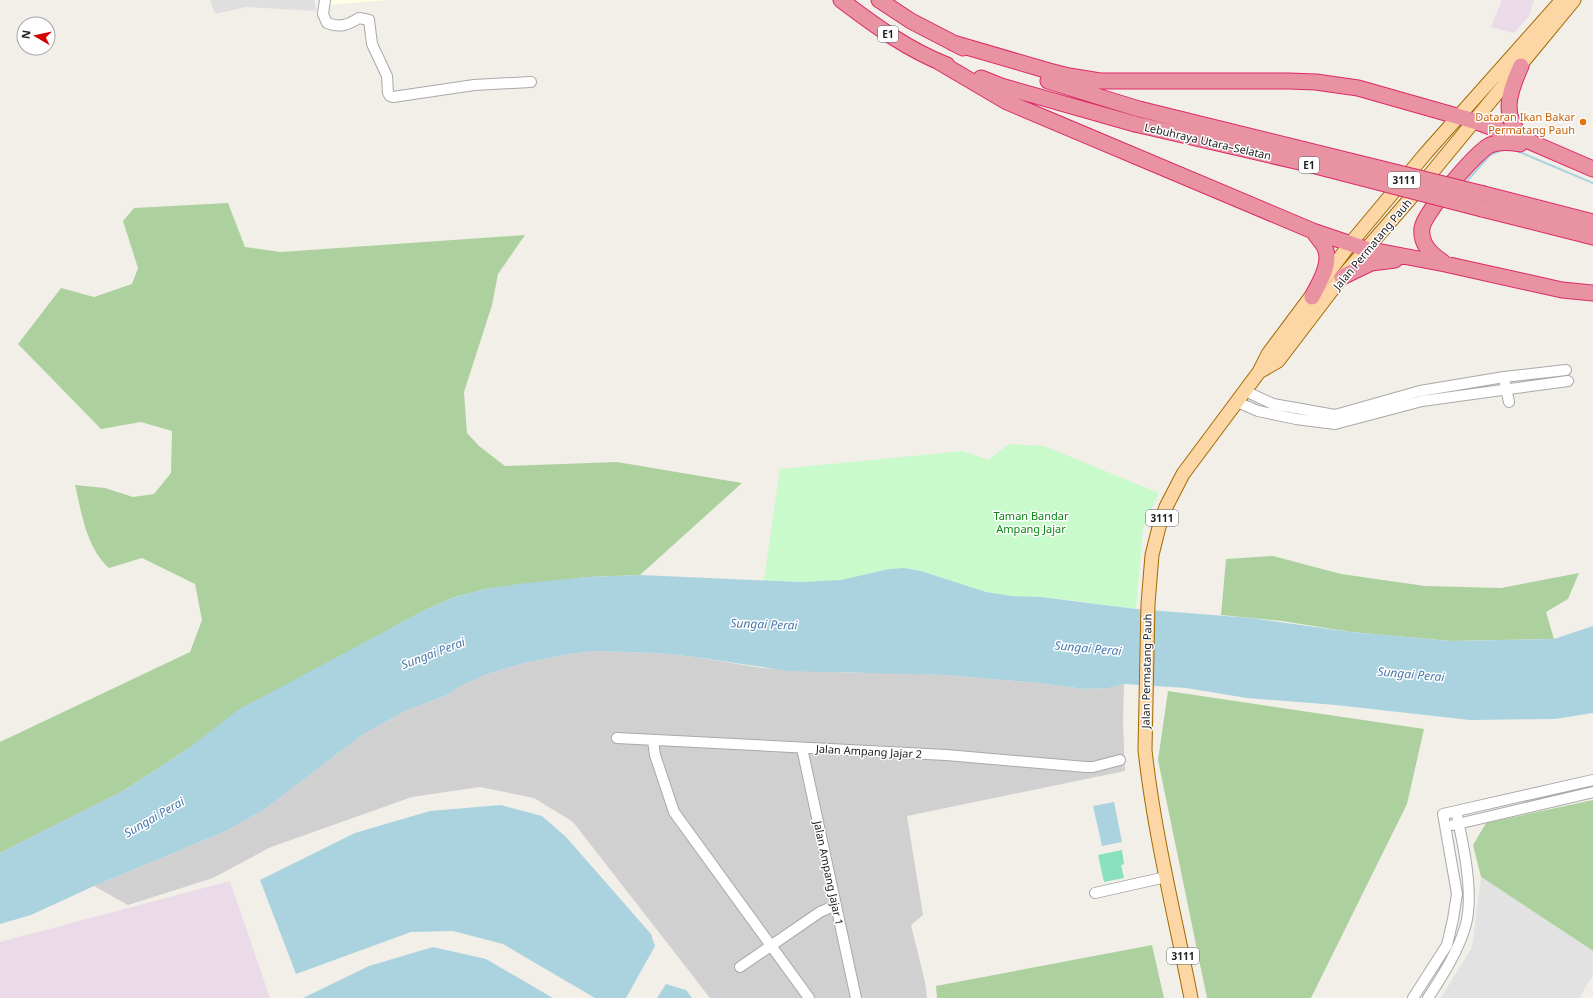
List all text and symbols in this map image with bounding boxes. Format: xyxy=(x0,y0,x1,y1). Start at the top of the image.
north arrow xyxy=(16,16,56,56)
road number: E1 xyxy=(878,26,898,42)
text: N xyxy=(18,29,34,40)
place label: Dataran Ikan Bakar Permatang Pauh xyxy=(1475,109,1575,137)
marker: Dataran Ikan Bakar Permatang Pauh xyxy=(1578,117,1588,127)
street label: Lebuhraya Utara–Selatan xyxy=(1143,119,1273,163)
road number: E1 xyxy=(1299,157,1319,173)
road number: 3111 xyxy=(1388,172,1420,188)
street label: Jalan Permatang Pauh xyxy=(1329,195,1415,294)
park label: Taman Bandar Ampang Jajar xyxy=(993,508,1069,536)
road number: 3111 xyxy=(1146,510,1178,526)
water label: Sungai Perai xyxy=(730,614,799,634)
street label: Jalan Permatang Pauh xyxy=(1137,614,1154,729)
water label: Sungai Perai xyxy=(399,633,468,673)
water label: Sungai Perai xyxy=(1054,637,1123,659)
water label: Sungai Perai xyxy=(1377,663,1446,685)
street label: Jalan Ampang Jajar 2 xyxy=(814,741,923,761)
water label: Sungai Perai xyxy=(121,792,188,841)
street label: Jalan Ampang Jajar 1 xyxy=(810,818,847,927)
road number: 3111 xyxy=(1167,948,1199,964)

